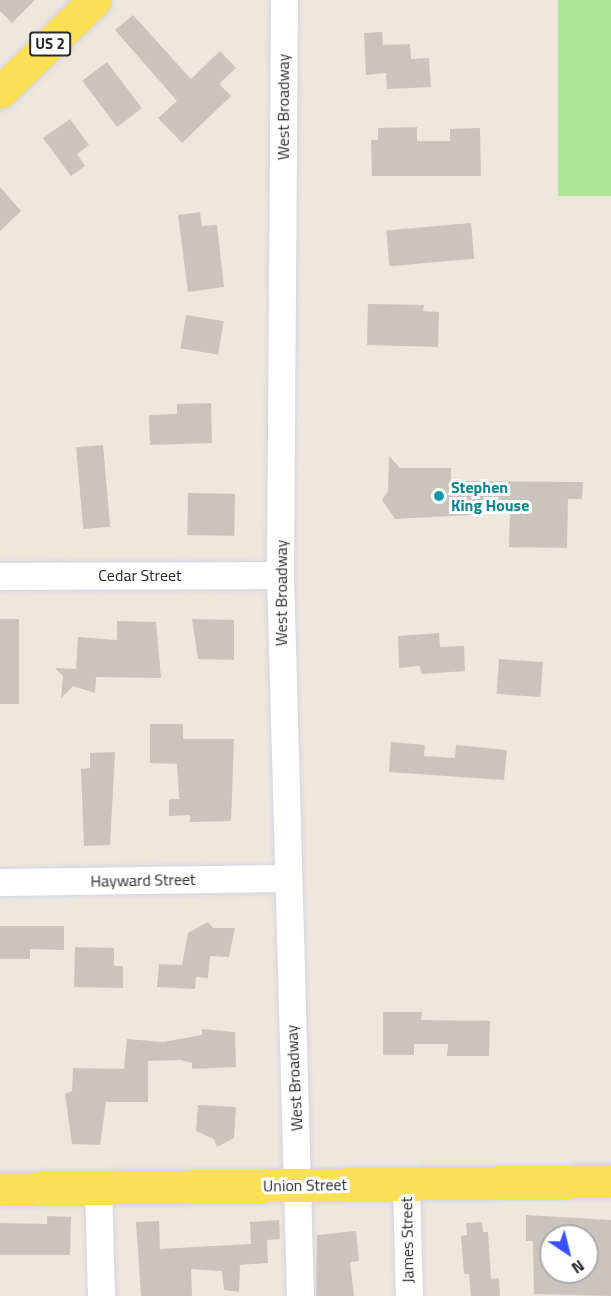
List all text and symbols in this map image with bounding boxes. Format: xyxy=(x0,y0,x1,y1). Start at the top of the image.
road number: US 2 xyxy=(29,32,71,56)
street label: West Broadway xyxy=(273,54,293,160)
place label: Stephen King House xyxy=(451,477,529,515)
marker: Stephen King House xyxy=(432,489,446,503)
street label: West Broadway xyxy=(271,540,291,646)
street label: Cedar Street xyxy=(98,565,182,585)
street label: Hayward Street xyxy=(90,869,196,891)
street label: West Broadway xyxy=(282,1024,306,1132)
street label: Union Street xyxy=(263,1175,347,1195)
street label: James Street xyxy=(397,1197,417,1283)
north arrow xyxy=(539,1224,599,1284)
text: N xyxy=(567,1254,590,1280)

